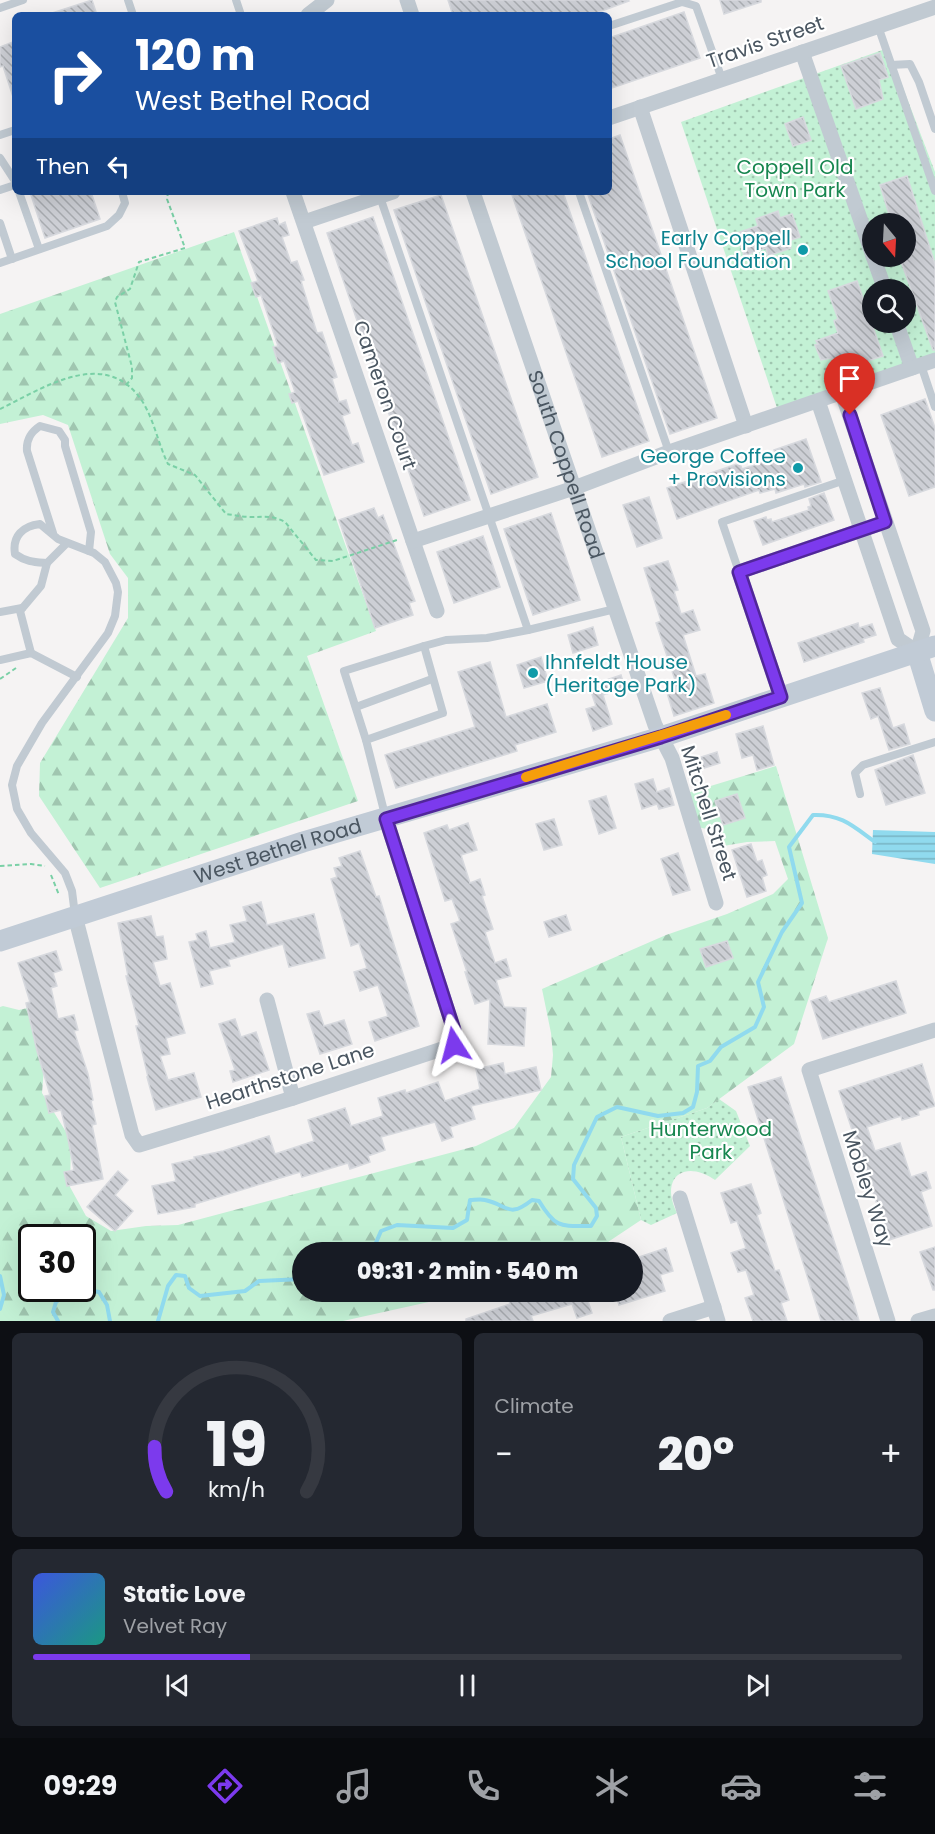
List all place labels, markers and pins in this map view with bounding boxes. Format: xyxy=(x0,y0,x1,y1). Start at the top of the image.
place label: Early Coppell School Foundation xyxy=(605,224,791,275)
marker: Early Coppell School Foundation xyxy=(796,243,810,257)
pin xyxy=(824,353,875,415)
place label: George Coffee + Provisions xyxy=(640,442,786,493)
marker: George Coffee + Provisions xyxy=(791,461,805,475)
place label: Ihnfeldt House (Heritage Park) xyxy=(545,648,697,699)
marker: Ihnfeldt House (Heritage Park) xyxy=(526,666,540,680)

